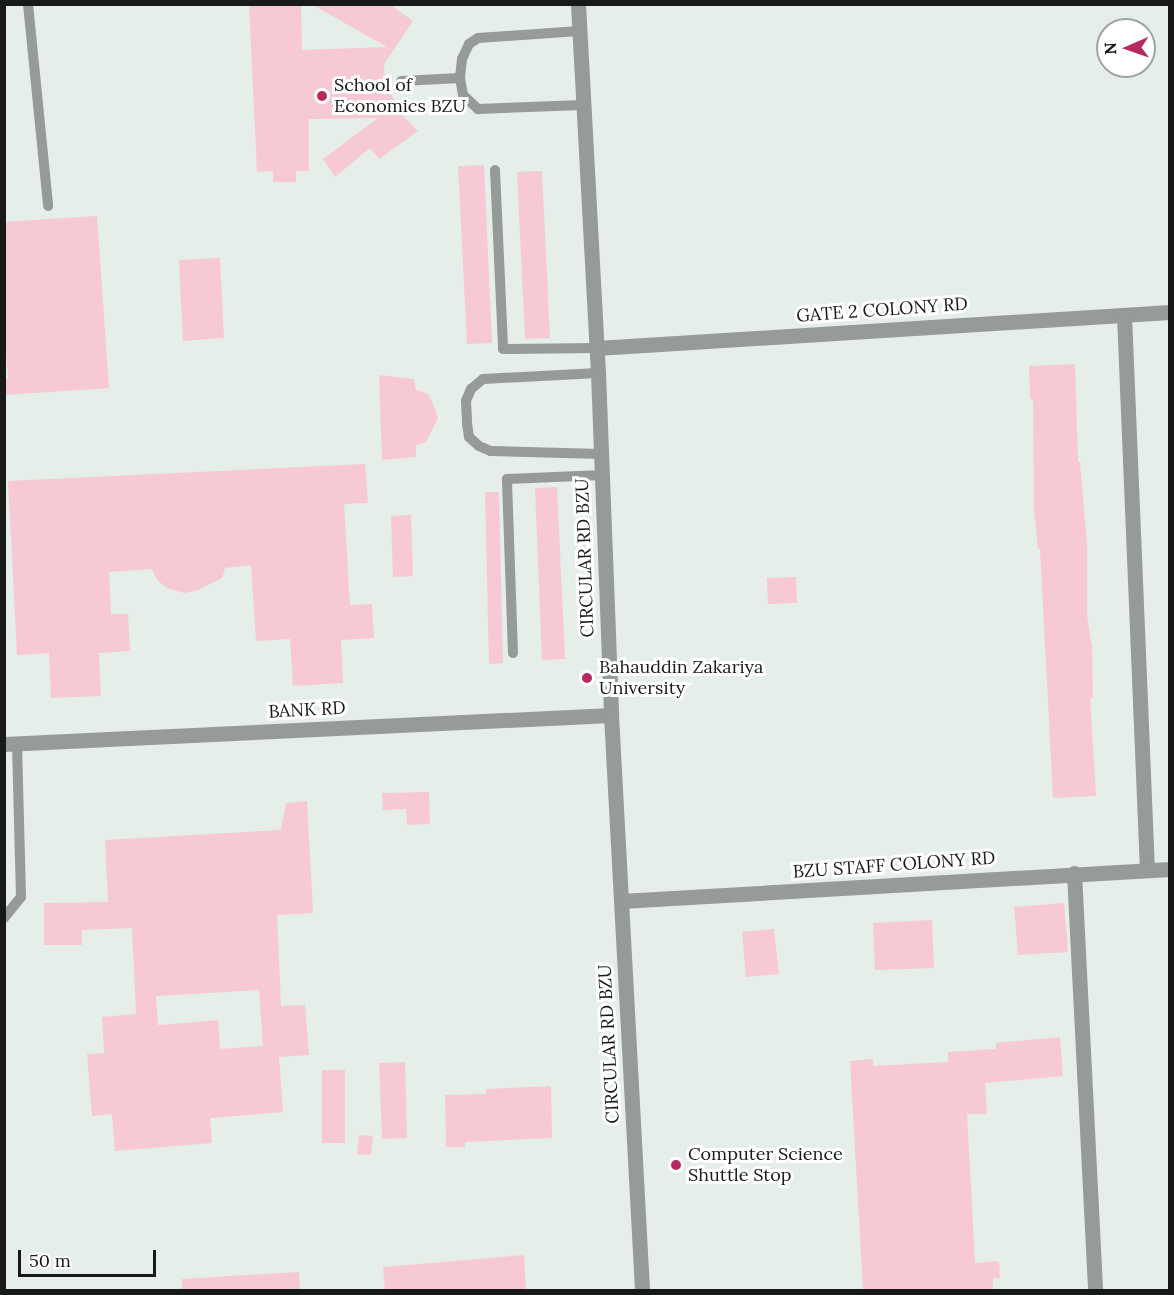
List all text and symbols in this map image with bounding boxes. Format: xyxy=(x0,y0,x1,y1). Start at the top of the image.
north arrow xyxy=(1096,18,1156,78)
text: N xyxy=(1100,42,1120,55)
place label: School of Economics BZU xyxy=(334,75,466,118)
marker: School of Economics BZU xyxy=(315,89,329,103)
street label: GATE 2 COLONY RD xyxy=(796,293,968,327)
street label: CIRCULAR RD BZU xyxy=(571,478,599,638)
place label: Bahauddin Zakariya University xyxy=(599,657,763,700)
marker: Bahauddin Zakariya University xyxy=(580,671,594,685)
street label: BANK RD xyxy=(268,697,346,723)
street label: BZU STAFF COLONY RD xyxy=(792,847,996,883)
street label: CIRCULAR RD BZU xyxy=(594,964,624,1124)
place label: Computer Science Shuttle Stop xyxy=(688,1144,843,1186)
marker: Computer Science Shuttle Stop xyxy=(669,1158,683,1172)
scale bar xyxy=(21,1238,159,1276)
text: 50 m xyxy=(29,1249,71,1272)

